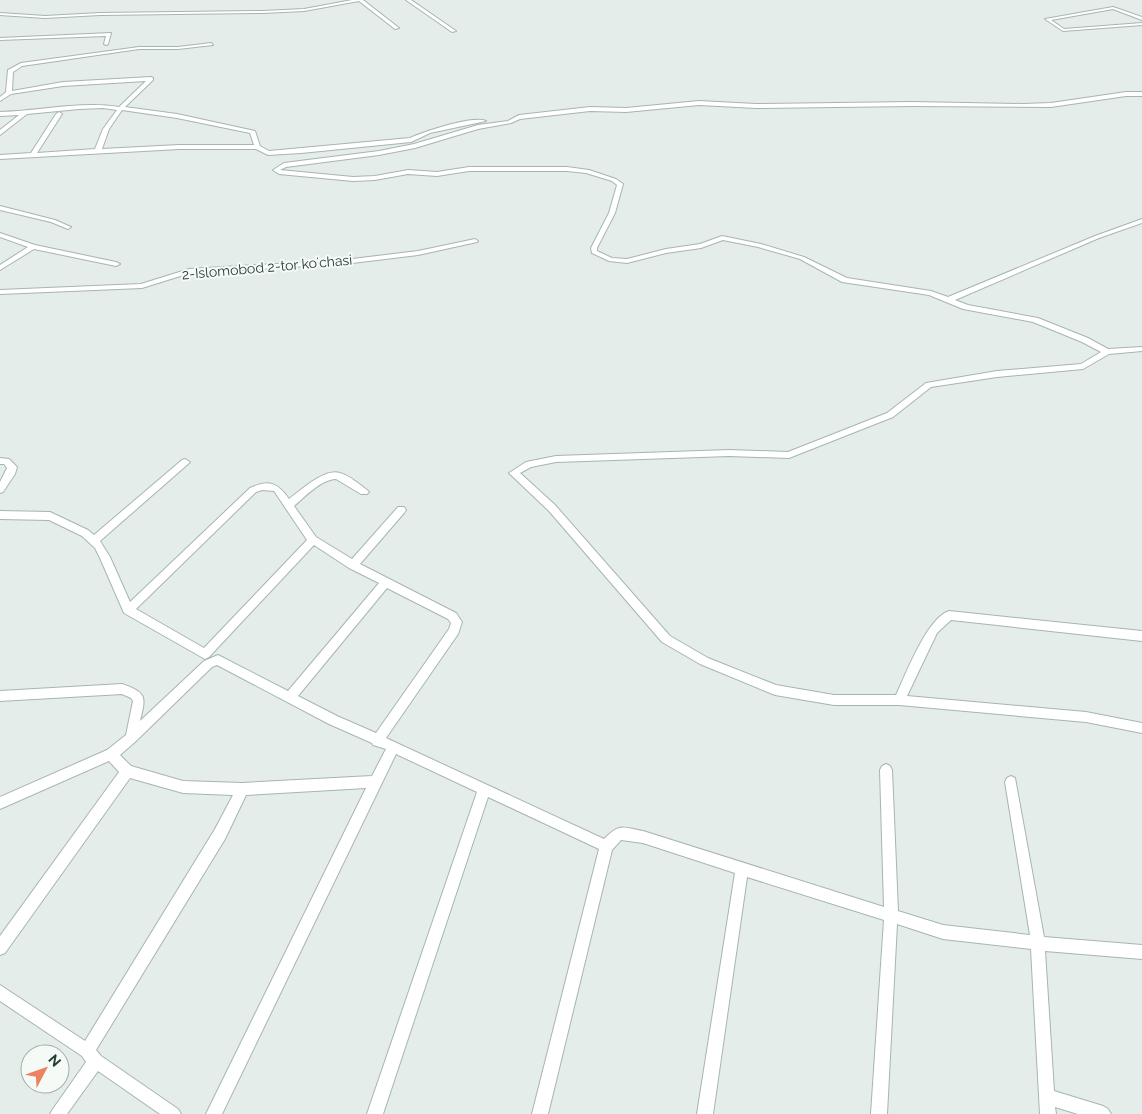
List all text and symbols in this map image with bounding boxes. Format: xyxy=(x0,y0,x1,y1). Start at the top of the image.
street label: 2-Islomobod 2-tor koʻchasi xyxy=(181,252,353,282)
north arrow xyxy=(20,1044,70,1094)
text: N xyxy=(45,1051,64,1070)

